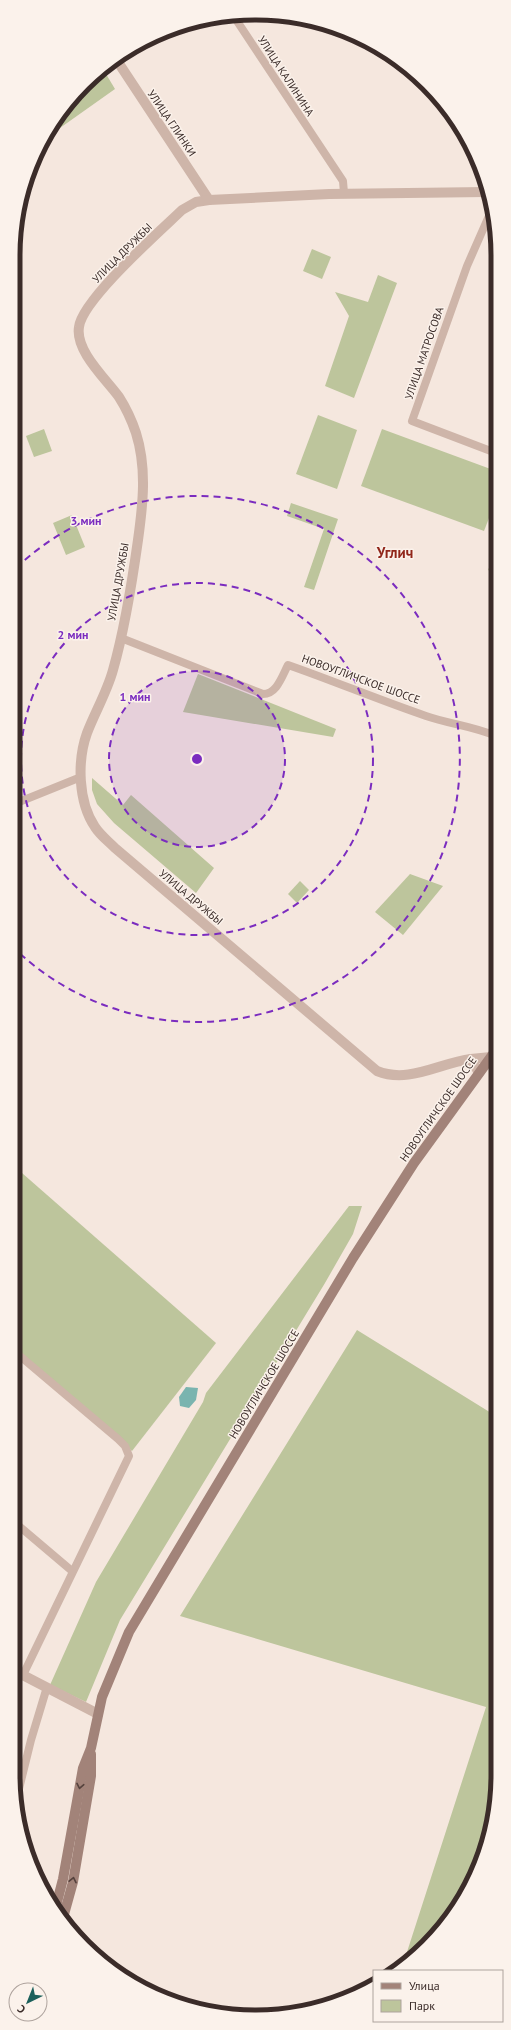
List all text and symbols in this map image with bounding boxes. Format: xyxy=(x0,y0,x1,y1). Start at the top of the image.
street label: УЛИЦА КАЛИНИНА xyxy=(255,33,317,119)
street label: УЛИЦА ГЛИНКИ xyxy=(145,87,199,159)
street label: УЛИЦА ДРУЖБЫ xyxy=(89,220,155,286)
street label: УЛИЦА МАТРОСОВА xyxy=(402,304,447,401)
text: 3 мин xyxy=(71,513,101,528)
street label: УЛИЦА ДРУЖБЫ xyxy=(104,542,132,622)
district label: Углич xyxy=(376,543,413,562)
text: 2 мин xyxy=(58,627,88,642)
street label: НОВОУГЛИЧСКОЕ ШОССЕ xyxy=(300,651,422,707)
text: 1 мин xyxy=(120,689,150,704)
centre of rings xyxy=(190,752,204,766)
street label: УЛИЦА ДРУЖБЫ xyxy=(156,866,226,928)
street label: НОВОУГЛИЧСКОЕ ШОССЕ xyxy=(396,1054,480,1164)
street label: НОВОУГЛИЧСКОЕ ШОССЕ xyxy=(226,1327,302,1441)
one-way arrow xyxy=(76,1782,85,1789)
one-way arrow xyxy=(69,1877,77,1883)
legend xyxy=(373,1970,503,2022)
text: Улица xyxy=(409,1978,440,1993)
north arrow xyxy=(8,1982,48,2022)
text: Парк xyxy=(409,1998,435,2013)
text: С xyxy=(14,2002,28,2017)

